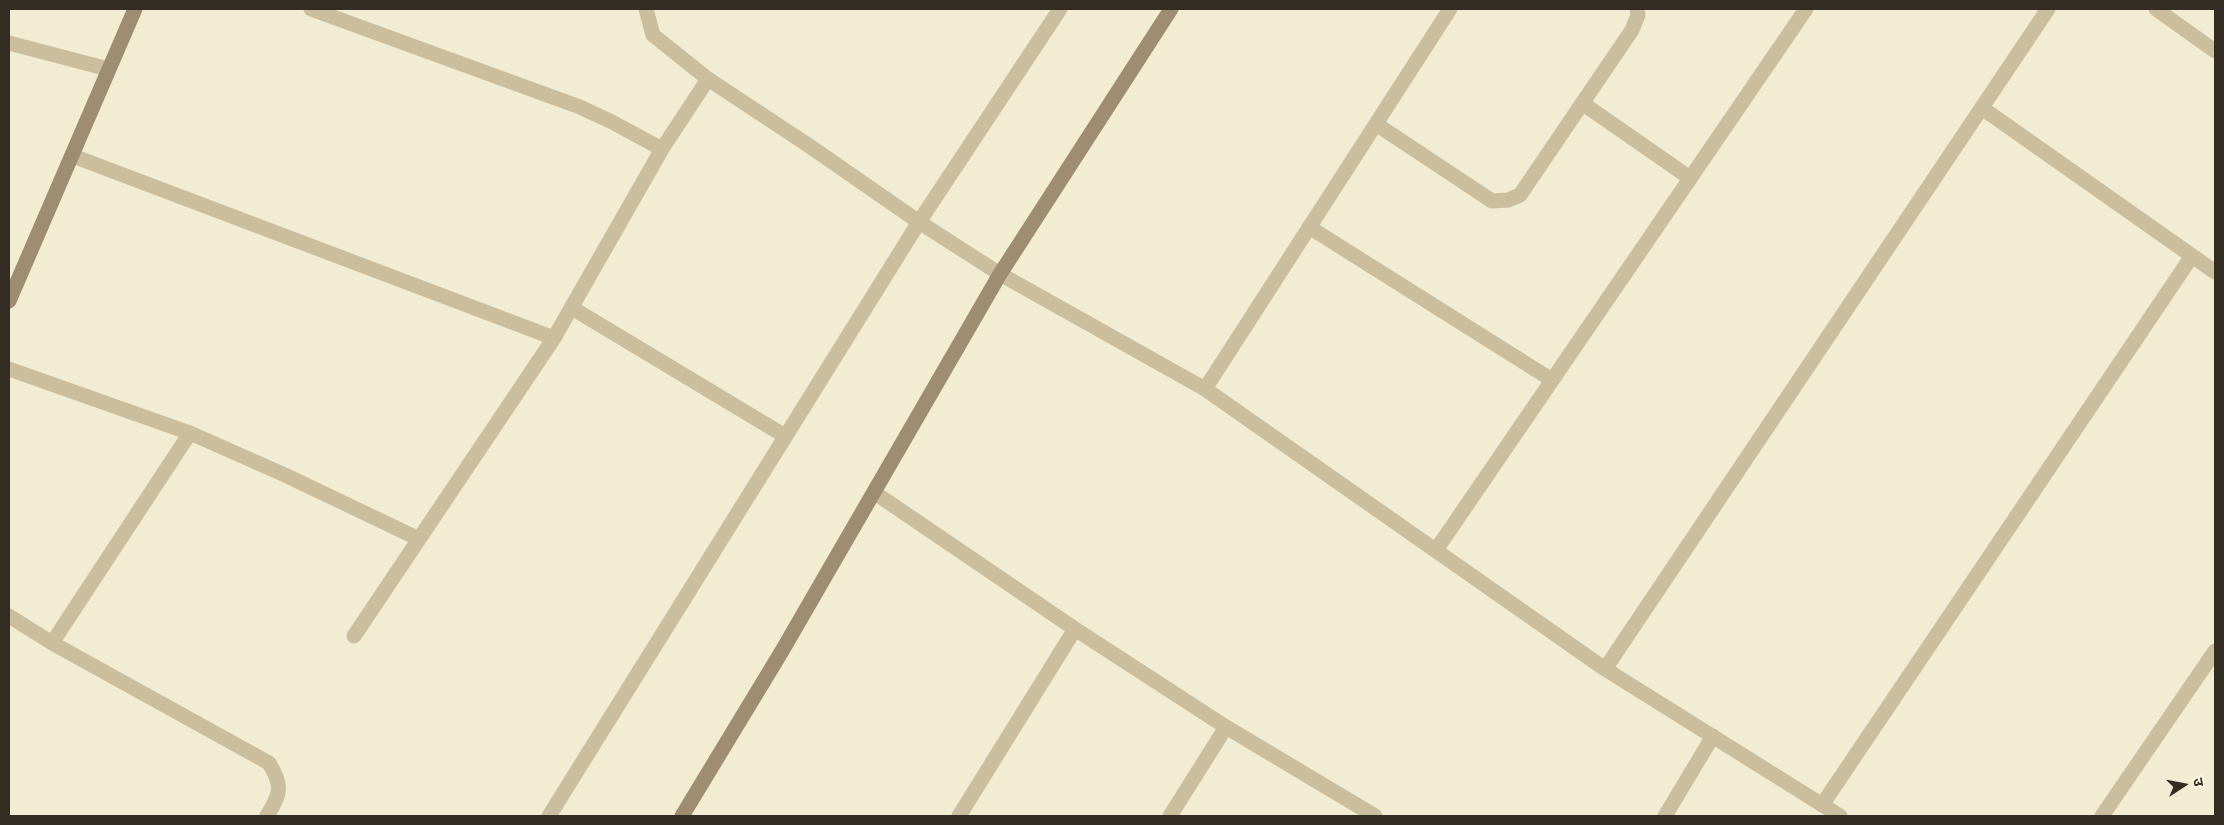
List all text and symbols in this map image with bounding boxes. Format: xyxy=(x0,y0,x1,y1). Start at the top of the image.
north arrow xyxy=(2159,760,2209,810)
text: उ xyxy=(2189,776,2208,788)

